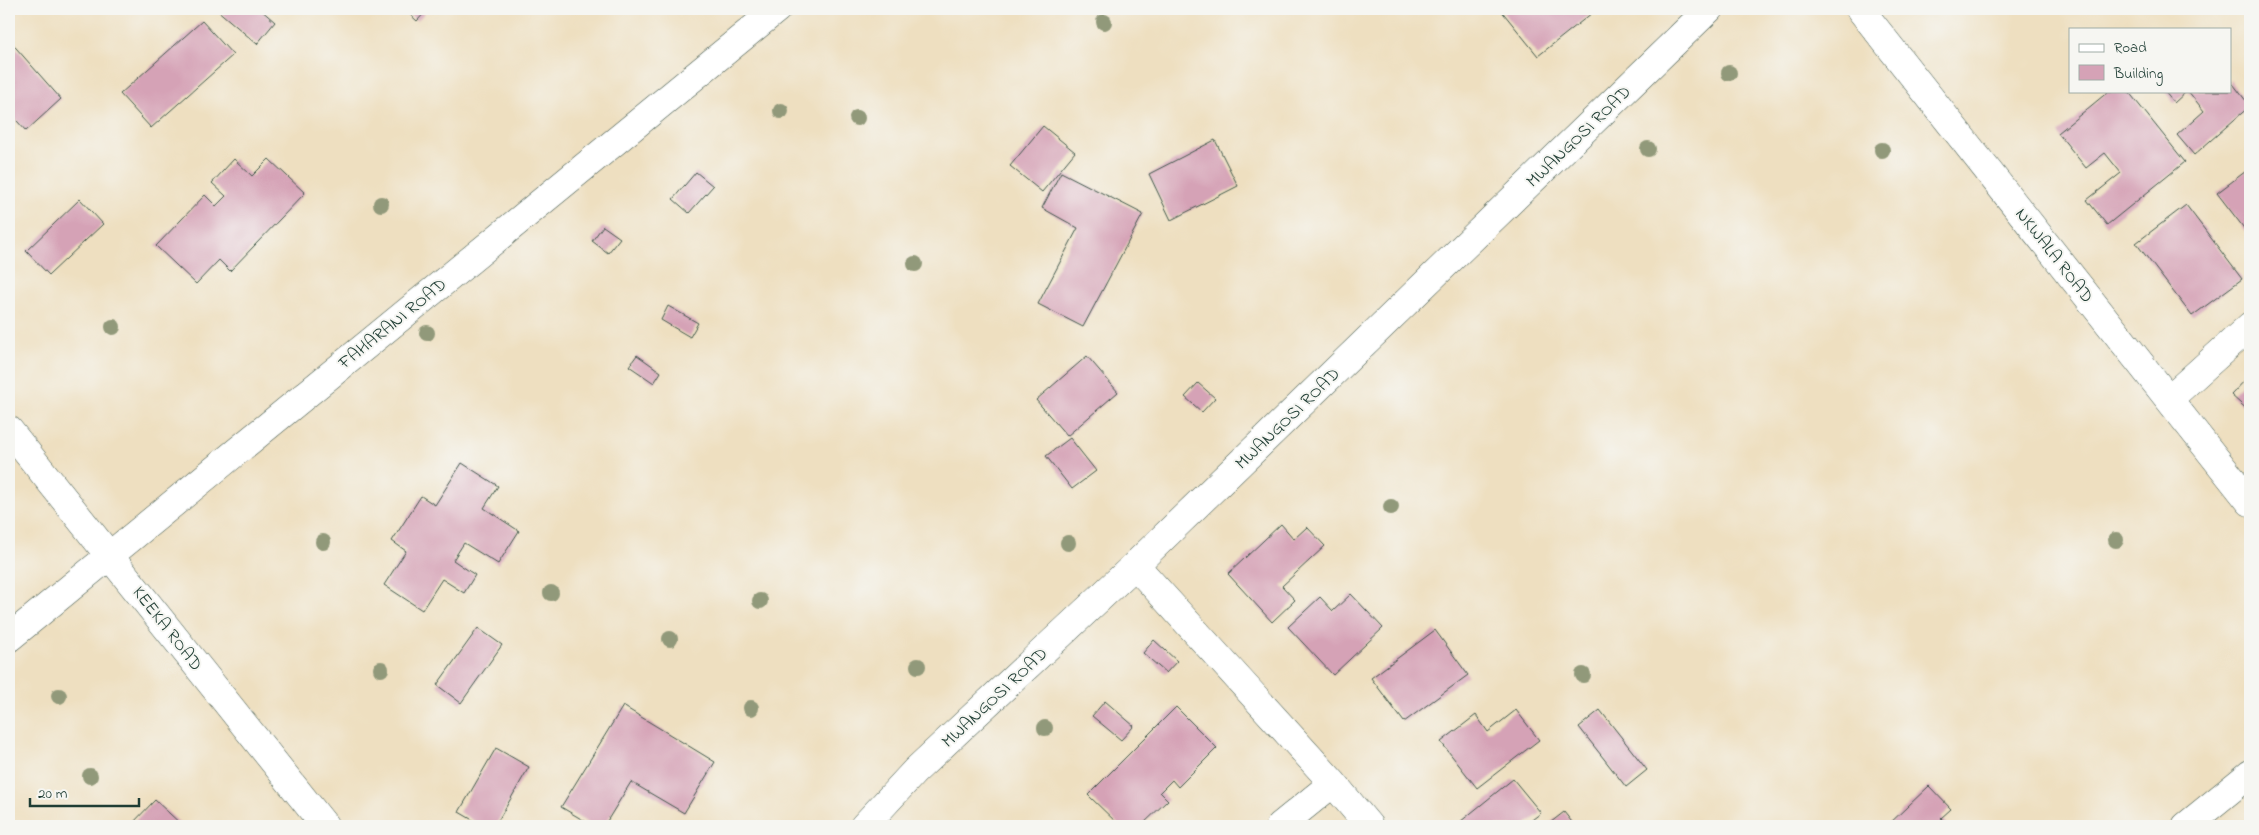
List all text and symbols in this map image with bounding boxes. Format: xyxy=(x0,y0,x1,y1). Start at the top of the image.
legend xyxy=(2069,28,2232,92)
text: Road xyxy=(2114,37,2147,59)
text: Building xyxy=(2113,63,2163,86)
street label: MWANGOSI ROAD xyxy=(1521,80,1638,194)
street label: NKWALA ROAD xyxy=(2008,203,2099,309)
street label: FAHARANI ROAD xyxy=(333,273,453,377)
street label: MWANGOSI ROAD xyxy=(1230,362,1347,476)
street label: KEEKA ROAD xyxy=(125,581,208,677)
street label: MWANGOSI ROAD xyxy=(936,642,1054,755)
scale bar xyxy=(30,775,139,807)
text: 20 m xyxy=(38,783,68,805)

